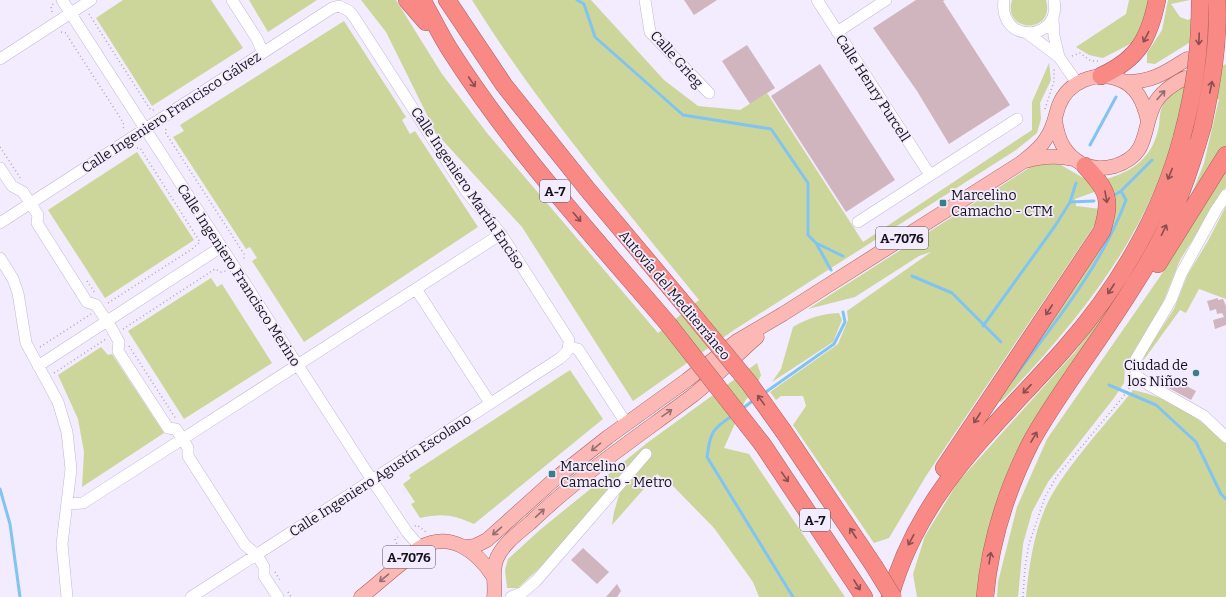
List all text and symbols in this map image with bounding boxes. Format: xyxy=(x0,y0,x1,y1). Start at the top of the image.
street label: Calle Grieg xyxy=(647,27,707,91)
one-way arrow xyxy=(1142,31,1149,43)
street label: Calle Henry Purcell xyxy=(832,32,914,145)
one-way arrow xyxy=(1195,32,1203,45)
street label: Calle Ingeniero Francisco Gálvez xyxy=(79,48,264,177)
one-way arrow xyxy=(468,76,476,87)
one-way arrow xyxy=(1208,80,1216,93)
one-way arrow xyxy=(1157,90,1166,101)
street label: Calle Ingeniero Martín Enciso xyxy=(407,104,528,273)
one-way arrow xyxy=(1166,168,1174,180)
road number: A-7 xyxy=(540,180,570,202)
street label: Calle Ingeniero Francisco Merino xyxy=(173,181,304,370)
place label: Marcelino Camacho - CTM xyxy=(951,187,1053,220)
one-way arrow xyxy=(1103,190,1111,203)
marker: Marcelino Camacho - CTM xyxy=(938,198,948,208)
one-way arrow xyxy=(573,212,582,223)
one-way arrow xyxy=(1161,224,1168,236)
street label: Autovía del Mediterráneo xyxy=(615,227,734,364)
road number: A-7076 xyxy=(876,227,928,249)
one-way arrow xyxy=(1106,283,1114,295)
one-way arrow xyxy=(1045,304,1053,315)
place label: Ciudad de los Niños xyxy=(1124,357,1188,390)
marker: Ciudad de los Niños xyxy=(1191,368,1201,378)
one-way arrow xyxy=(1022,384,1032,394)
one-way arrow xyxy=(757,395,765,406)
one-way arrow xyxy=(662,409,673,417)
street label: Calle Ingeniero Agustín Escolano xyxy=(286,410,474,541)
one-way arrow xyxy=(973,412,981,423)
one-way arrow xyxy=(1031,431,1039,443)
one-way arrow xyxy=(590,443,601,451)
place label: Marcelino Camacho - Metro xyxy=(560,458,672,491)
marker: Marcelino Camacho - Metro xyxy=(547,469,557,479)
one-way arrow xyxy=(781,471,789,482)
one-way arrow xyxy=(535,508,545,518)
road number: A-7 xyxy=(800,509,830,531)
one-way arrow xyxy=(491,527,502,536)
one-way arrow xyxy=(849,528,857,539)
one-way arrow xyxy=(907,534,915,546)
road number: A-7076 xyxy=(383,546,435,568)
one-way arrow xyxy=(986,552,994,565)
one-way arrow xyxy=(379,573,389,582)
one-way arrow xyxy=(853,579,861,590)

